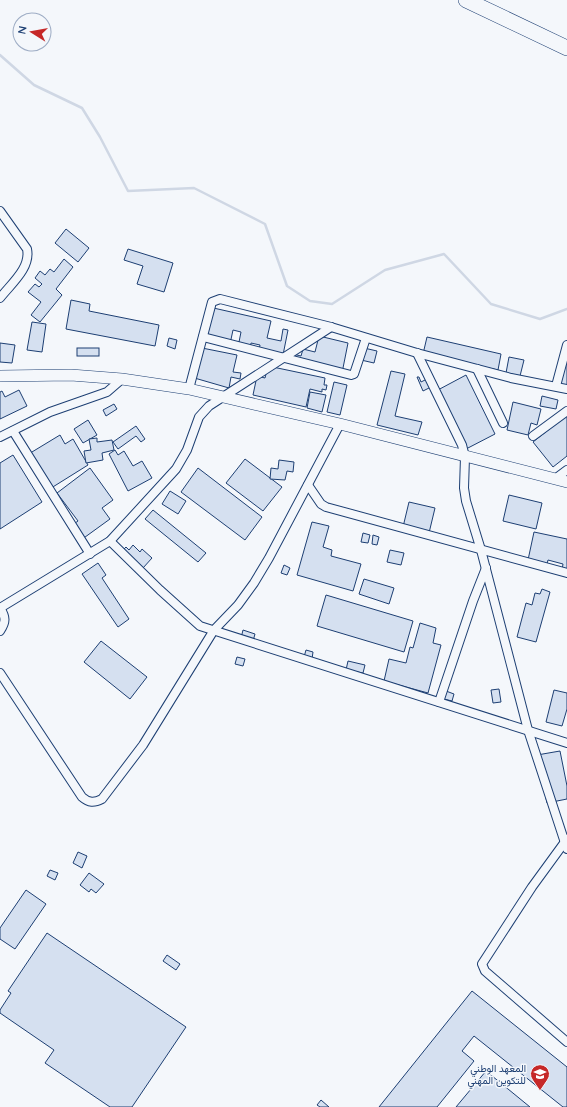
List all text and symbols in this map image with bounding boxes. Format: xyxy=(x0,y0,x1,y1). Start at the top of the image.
north arrow xyxy=(12,12,52,52)
text: N xyxy=(15,25,30,35)
place label: المعهد الوطني للتكوين المهني xyxy=(467,1062,526,1089)
school or university icon: المعهد الوطني للتكوين المهني xyxy=(529,1063,551,1091)

